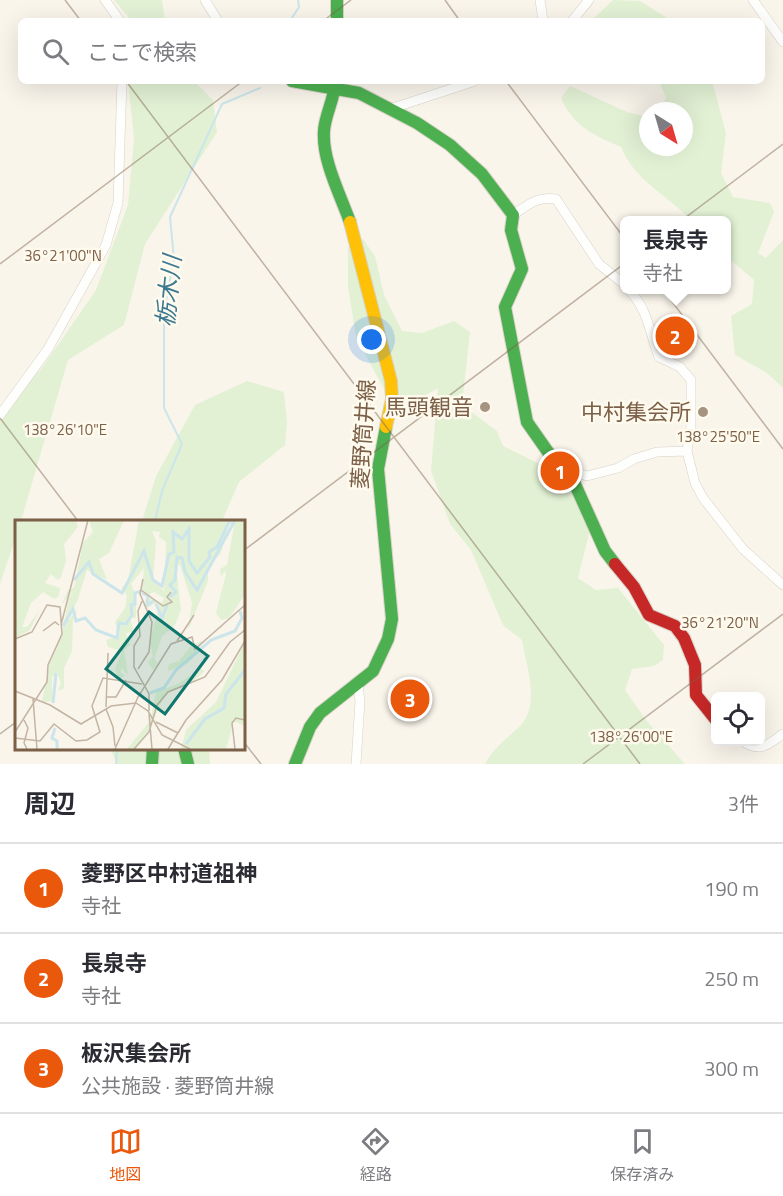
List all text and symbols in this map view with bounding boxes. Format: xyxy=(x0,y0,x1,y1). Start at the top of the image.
search box xyxy=(18,18,765,84)
icon: search xyxy=(39,35,72,68)
text: ここで検索 xyxy=(87,35,197,69)
north arrow xyxy=(639,102,693,156)
popup xyxy=(620,216,731,294)
text: 長泉寺 xyxy=(642,223,709,257)
text: 36°21'00"N xyxy=(24,244,102,267)
water label: 栃木川 xyxy=(146,250,190,329)
text: 寺社 xyxy=(642,257,682,288)
pin: 2 xyxy=(656,314,694,358)
your location xyxy=(357,325,386,354)
street label: 菱野筒井線 xyxy=(342,378,384,490)
place label: 馬頭観音 xyxy=(385,390,473,424)
place label: 中村集会所 xyxy=(581,395,691,429)
marker: 馬頭観音 xyxy=(478,400,492,414)
marker: 中村集会所 xyxy=(696,405,710,419)
text: 138°26'10"E xyxy=(23,418,107,441)
text: 138°25'50"E xyxy=(676,425,760,448)
pin: 1 xyxy=(540,448,580,494)
inset map xyxy=(15,520,244,749)
text: 36°21'20"N xyxy=(681,611,759,634)
pin: 3 xyxy=(390,676,430,722)
map controls xyxy=(711,692,765,746)
button: locate xyxy=(711,692,765,746)
text: 138°26'00"E xyxy=(589,725,673,748)
text: 周辺 xyxy=(24,784,76,823)
text: 3件 xyxy=(728,788,759,819)
text: 菱野区中村道祖神 xyxy=(81,856,257,890)
text: 1 xyxy=(38,873,49,904)
text: 190 m xyxy=(704,873,759,904)
text: 寺社 xyxy=(81,890,121,921)
text: 長泉寺 xyxy=(81,946,147,980)
text: 2 xyxy=(38,963,49,994)
text: 250 m xyxy=(704,963,759,994)
text: 寺社 xyxy=(81,980,121,1011)
text: 板沢集会所 xyxy=(81,1036,191,1070)
text: 3 xyxy=(38,1053,49,1084)
text: 300 m xyxy=(704,1053,759,1084)
text: 公共施設 · 菱野筒井線 xyxy=(81,1070,274,1101)
tab: 地図 xyxy=(109,1125,142,1186)
tab: 経路 xyxy=(359,1125,392,1186)
tab: 保存済み xyxy=(610,1125,674,1186)

